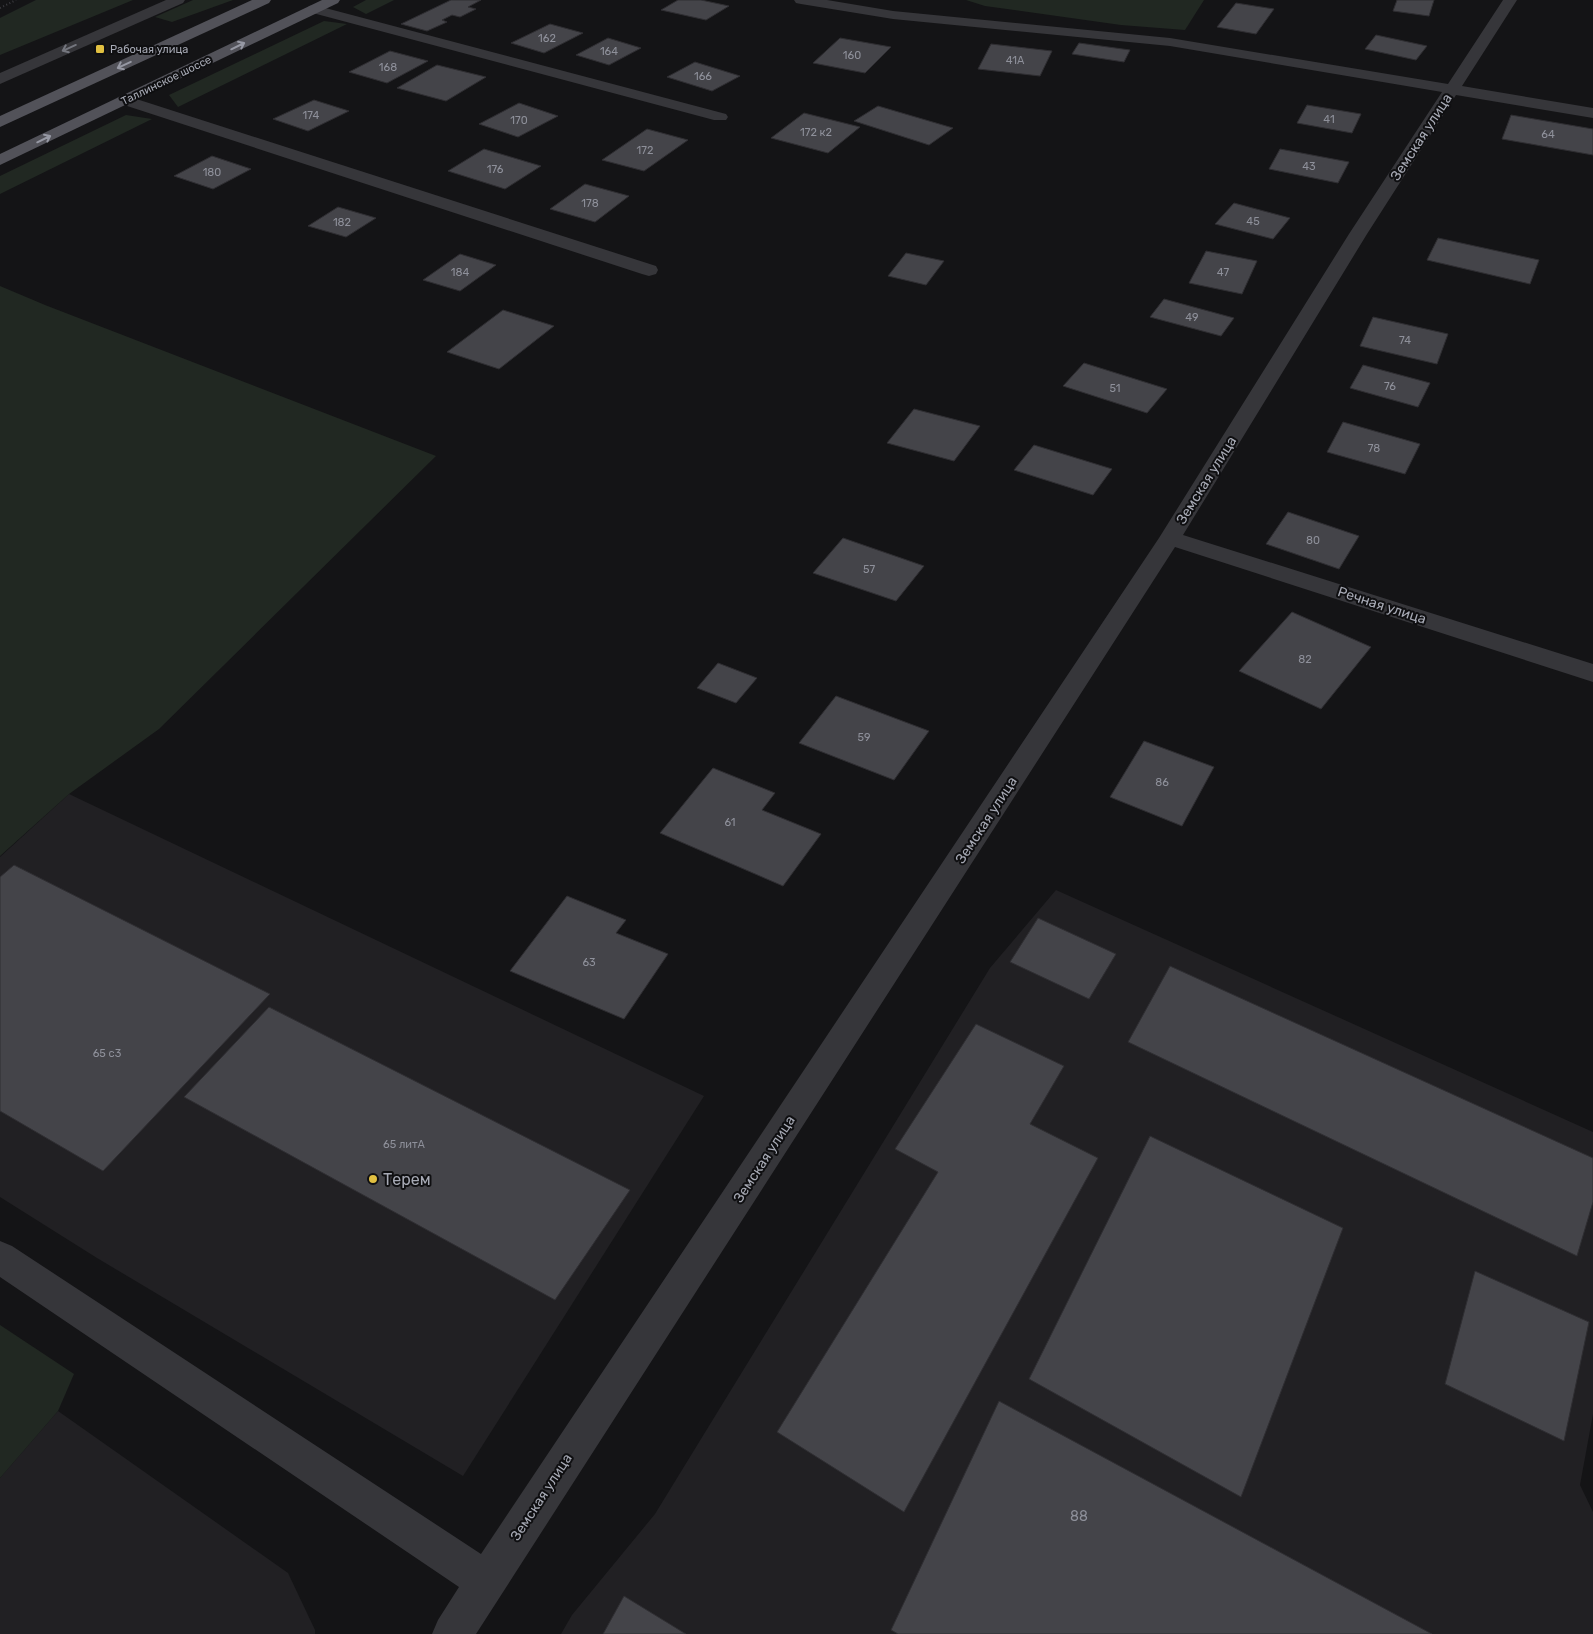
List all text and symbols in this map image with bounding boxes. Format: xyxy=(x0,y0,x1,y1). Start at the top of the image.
house number: 162 xyxy=(538,32,556,45)
one-way arrow xyxy=(230,41,245,50)
marker: Рабочая улица xyxy=(94,43,106,55)
place label: Рабочая улица xyxy=(110,43,188,56)
one-way arrow xyxy=(62,44,77,54)
house number: 164 xyxy=(600,45,618,58)
house number: 160 xyxy=(843,49,861,62)
street label: Таллинское шоссе xyxy=(119,53,213,108)
house number: 41А xyxy=(1006,54,1025,67)
one-way arrow xyxy=(117,60,132,70)
house number: 168 xyxy=(379,61,397,74)
house number: 166 xyxy=(694,70,712,83)
street label: Земская улица xyxy=(1387,91,1456,184)
house number: 174 xyxy=(303,109,320,122)
house number: 41 xyxy=(1323,113,1335,126)
house number: 170 xyxy=(510,114,528,127)
house number: 172 к2 xyxy=(800,126,832,139)
house number: 64 xyxy=(1541,128,1555,141)
one-way arrow xyxy=(36,134,51,143)
house number: 172 xyxy=(637,144,653,157)
house number: 43 xyxy=(1302,160,1316,173)
house number: 176 xyxy=(487,163,504,176)
house number: 180 xyxy=(203,166,221,179)
house number: 178 xyxy=(581,197,599,210)
house number: 45 xyxy=(1246,215,1260,228)
house number: 182 xyxy=(333,216,351,229)
house number: 184 xyxy=(451,266,469,279)
house number: 47 xyxy=(1217,266,1229,279)
house number: 49 xyxy=(1185,311,1199,324)
house number: 74 xyxy=(1399,334,1411,347)
house number: 76 xyxy=(1384,380,1396,393)
house number: 51 xyxy=(1109,382,1121,395)
street label: Земская улица xyxy=(1173,433,1240,527)
house number: 78 xyxy=(1368,442,1380,455)
house number: 80 xyxy=(1306,534,1320,547)
house number: 57 xyxy=(863,563,875,576)
street label: Речная улица xyxy=(1335,583,1428,628)
house number: 82 xyxy=(1298,653,1312,666)
house number: 59 xyxy=(857,731,871,744)
street label: Земская улица xyxy=(952,774,1021,867)
house number: 86 xyxy=(1155,776,1169,789)
house number: 61 xyxy=(724,816,736,829)
house number: 63 xyxy=(582,956,596,969)
house number: 65 с3 xyxy=(93,1047,122,1060)
street label: Земская улица xyxy=(730,1113,799,1206)
house number: 65 литА xyxy=(383,1138,426,1151)
place label: Терем xyxy=(383,1170,431,1189)
marker: Терем xyxy=(367,1173,379,1185)
street label: Земская улица xyxy=(507,1451,576,1544)
house number: 88 xyxy=(1070,1508,1088,1525)

